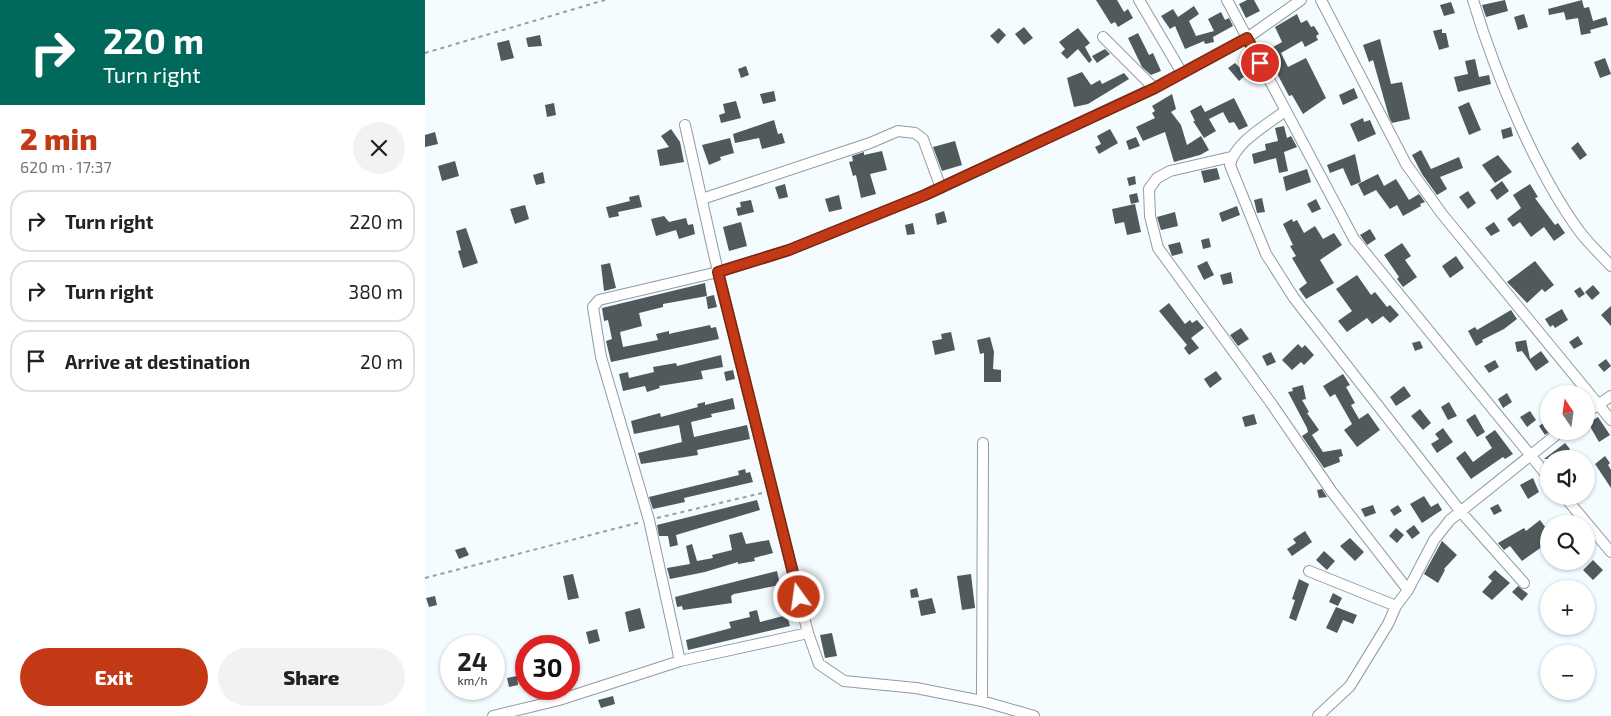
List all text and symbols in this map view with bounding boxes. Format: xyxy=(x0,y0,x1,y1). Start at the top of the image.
text: 220 m xyxy=(103,19,204,61)
icon: right xyxy=(20,20,85,85)
pin xyxy=(1239,42,1281,84)
icon: arrive xyxy=(1246,49,1274,77)
text: Turn right xyxy=(103,61,201,87)
text: 2 min xyxy=(20,120,98,156)
button: close xyxy=(353,122,405,174)
text: 620 m · 17:37 xyxy=(20,157,112,176)
icon: right xyxy=(22,207,50,235)
text: Turn right xyxy=(65,210,153,233)
text: 220 m xyxy=(349,210,403,233)
icon: right xyxy=(22,277,50,305)
text: Turn right xyxy=(65,280,153,303)
text: 380 m xyxy=(349,280,403,303)
icon: arrive xyxy=(22,347,50,375)
text: Arrive at destination xyxy=(65,350,250,373)
text: 20 m xyxy=(360,350,403,373)
north arrow xyxy=(1540,385,1595,440)
map controls xyxy=(1540,385,1595,700)
button: sound xyxy=(1540,450,1595,505)
button: search xyxy=(1540,515,1595,570)
position arrow xyxy=(772,570,824,622)
button: + xyxy=(1540,580,1595,635)
speed limit sign: 30 xyxy=(515,635,580,700)
button: − xyxy=(1540,645,1595,700)
text: 24 xyxy=(457,646,488,676)
button: Exit xyxy=(20,648,208,706)
button: Share xyxy=(218,648,405,706)
text: km/h xyxy=(458,673,487,687)

